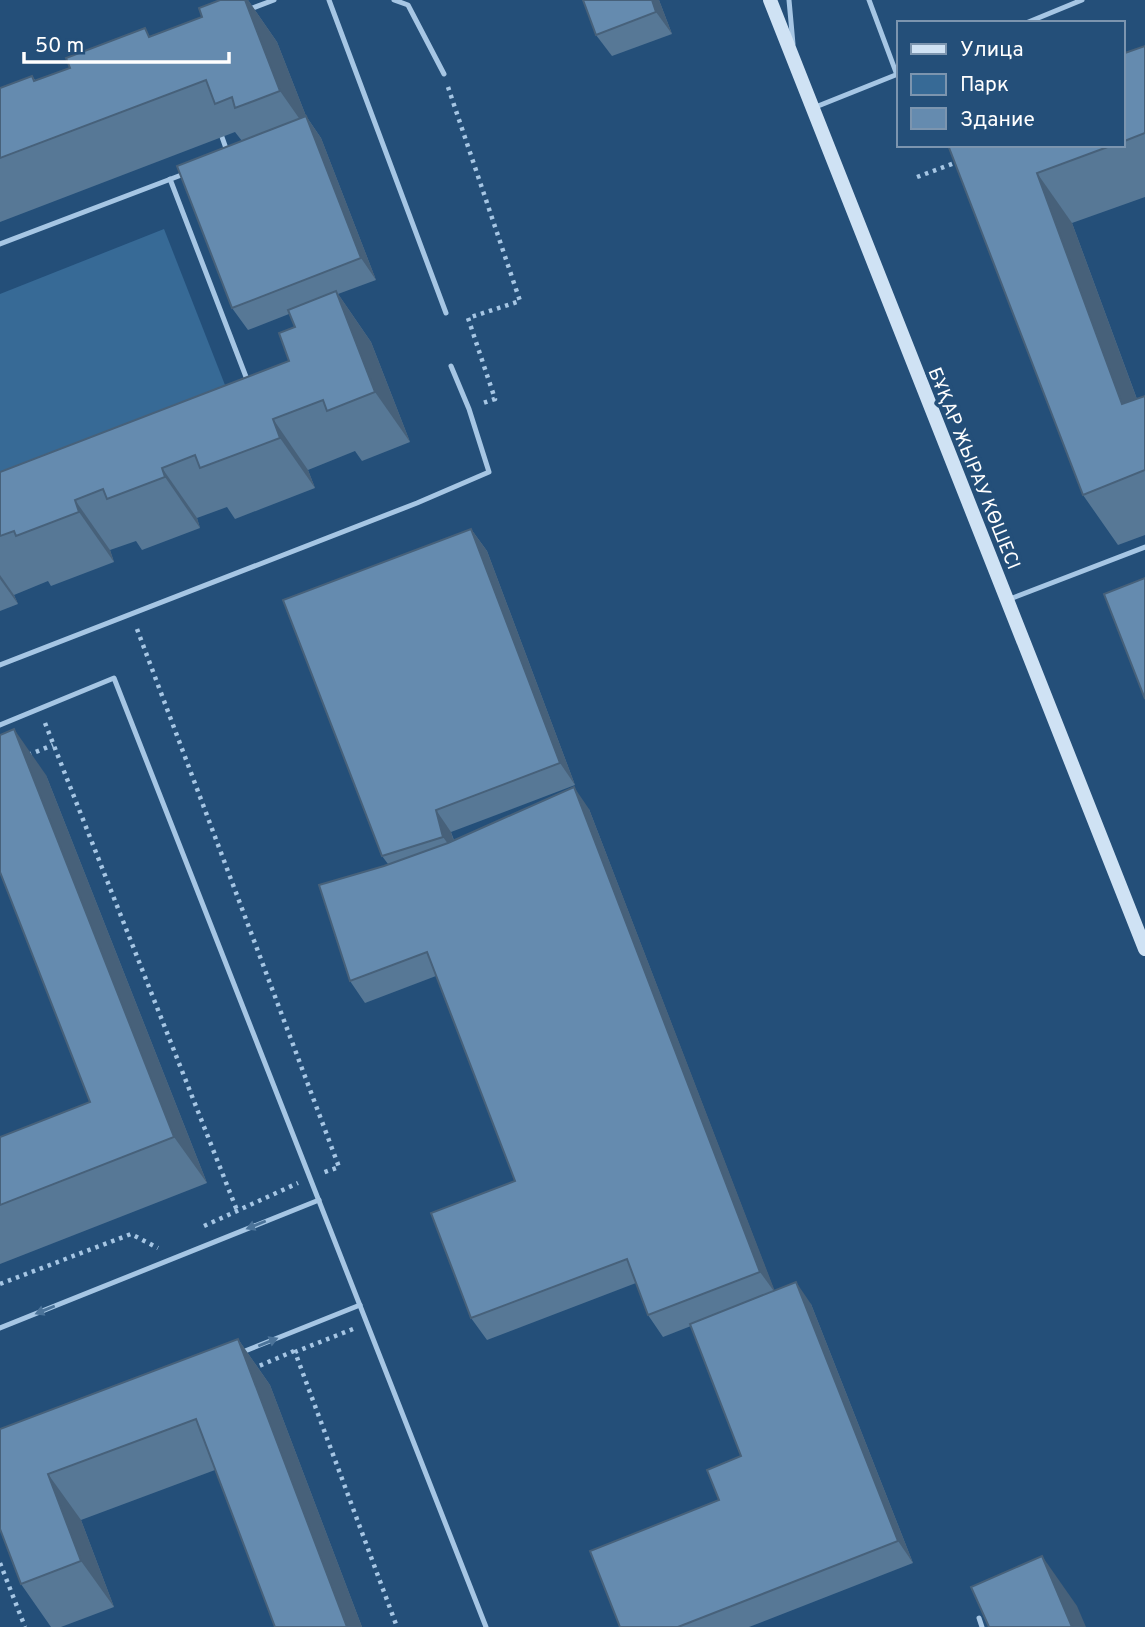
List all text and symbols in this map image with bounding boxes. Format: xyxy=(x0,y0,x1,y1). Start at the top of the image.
scale bar xyxy=(24,21,229,65)
legend xyxy=(897,21,1124,147)
text: 50 m xyxy=(35,33,84,60)
text: Улица xyxy=(960,37,1024,64)
text: Парк xyxy=(960,72,1009,99)
text: Здание xyxy=(960,107,1035,134)
street label: БҰҚАР ЖЫРАУ КӨШЕСІ xyxy=(922,364,1025,573)
one-way arrow xyxy=(245,1220,266,1231)
one-way arrow xyxy=(34,1305,55,1316)
one-way arrow xyxy=(258,1336,279,1347)

